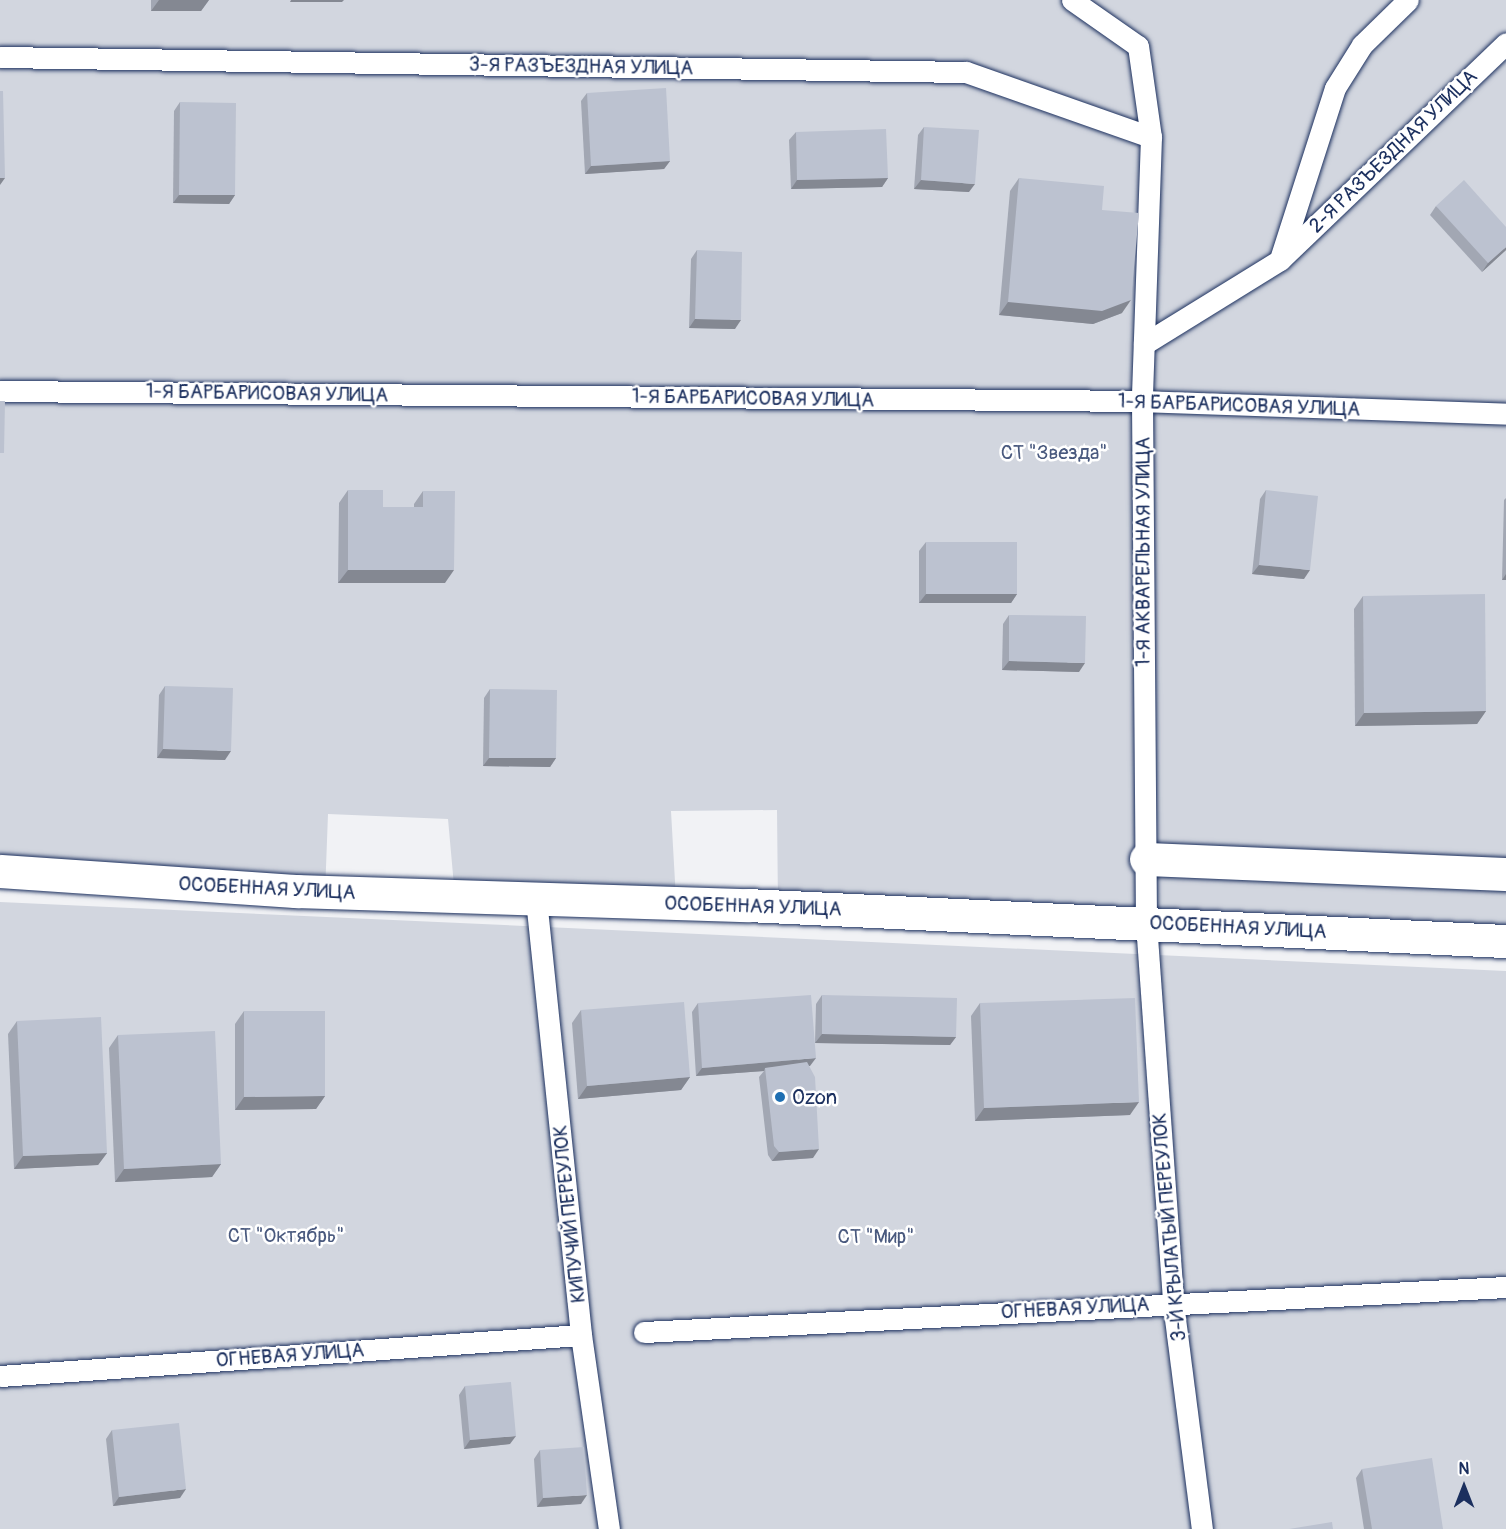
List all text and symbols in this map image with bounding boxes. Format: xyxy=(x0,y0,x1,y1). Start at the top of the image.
street label: 3-Я РАЗЪЕЗДНАЯ УЛИЦА xyxy=(469,52,693,80)
street label: 2-Я РАЗЪЕЗДНАЯ УЛИЦА xyxy=(1304,64,1482,238)
street label: 1-Я БАРБАРИСОВАЯ УЛИЦА xyxy=(146,379,388,407)
street label: 1-Я БАРБАРИСОВАЯ УЛИЦА xyxy=(632,384,874,412)
street label: 1-Я БАРБАРИСОВАЯ УЛИЦА xyxy=(1117,389,1361,421)
street label: 1-Я АКВАРЕЛЬНАЯ УЛИЦА xyxy=(1131,437,1155,667)
park label: СТ "Звезда" xyxy=(1001,440,1107,464)
street label: ОСОБЕННАЯ УЛИЦА xyxy=(178,871,356,905)
street label: ОСОБЕННАЯ УЛИЦА xyxy=(664,891,842,921)
street label: ОСОБЕННАЯ УЛИЦА xyxy=(1149,910,1327,944)
place label: Ozon xyxy=(792,1085,837,1109)
marker: Ozon xyxy=(773,1090,787,1104)
street label: 3-Й КРЫЛАТЫЙ ПЕРЕУЛОК xyxy=(1147,1112,1191,1342)
street label: КИПУЧИЙ ПЕРЕУЛОК xyxy=(548,1124,590,1304)
park label: СТ "Октябрь" xyxy=(228,1223,344,1247)
park label: СТ "Мир" xyxy=(838,1224,914,1248)
street label: ОГНЕВАЯ УЛИЦА xyxy=(1000,1292,1150,1324)
street label: ОГНЕВАЯ УЛИЦА xyxy=(215,1338,365,1372)
north arrow xyxy=(1434,1457,1494,1517)
text: N xyxy=(1459,1459,1469,1479)

